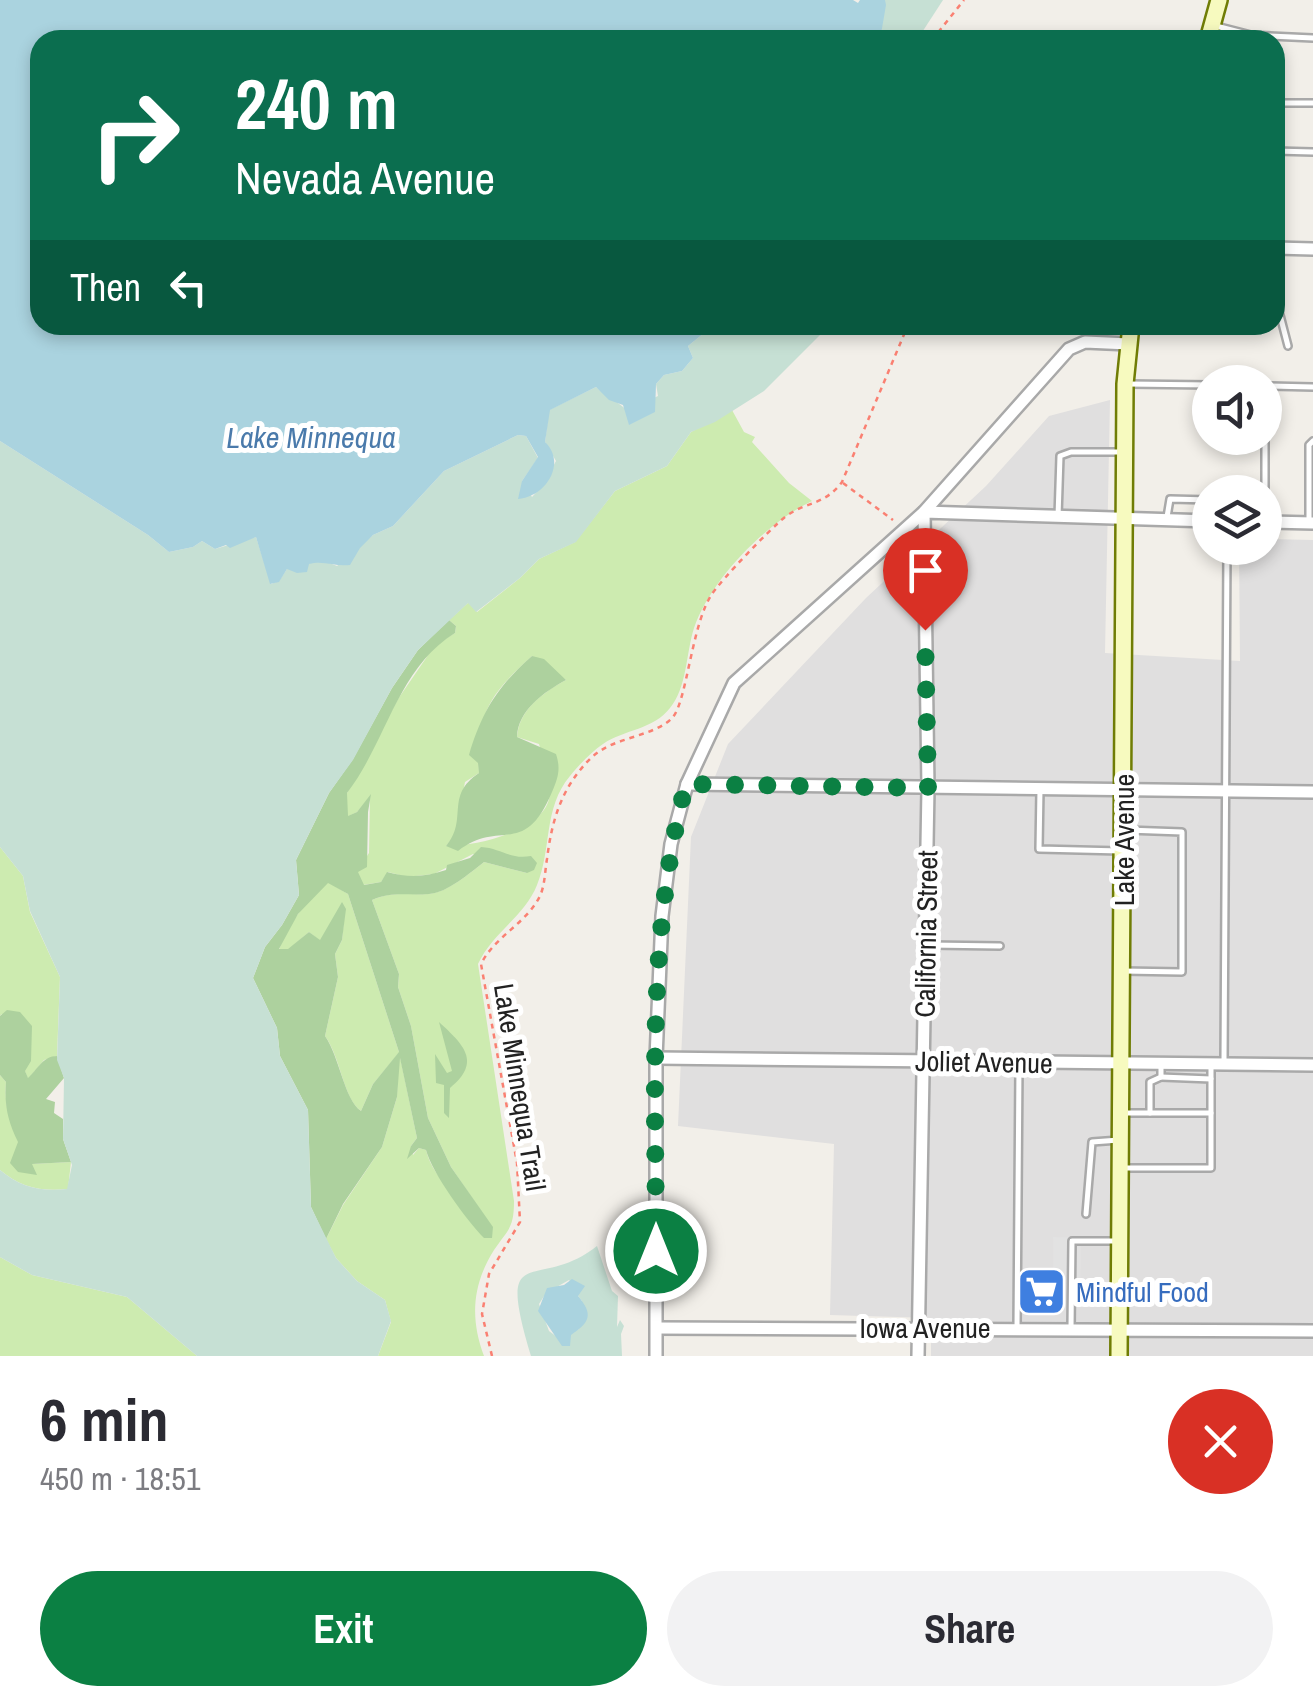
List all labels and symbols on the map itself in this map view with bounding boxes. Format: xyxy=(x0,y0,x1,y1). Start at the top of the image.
water label: Lake Minnequa xyxy=(226,417,396,457)
pin xyxy=(883,528,968,631)
street label: Lake Avenue xyxy=(1105,774,1143,906)
street label: California Street xyxy=(906,850,946,1018)
street label: Lake Minnequa Trail xyxy=(485,981,555,1193)
street label: Joliet Avenue xyxy=(915,1042,1053,1082)
position arrow xyxy=(604,1199,708,1303)
supermarket icon: Mindful Food xyxy=(1015,1266,1067,1318)
place label: Mindful Food xyxy=(1076,1273,1209,1311)
street label: Iowa Avenue xyxy=(859,1309,991,1347)

